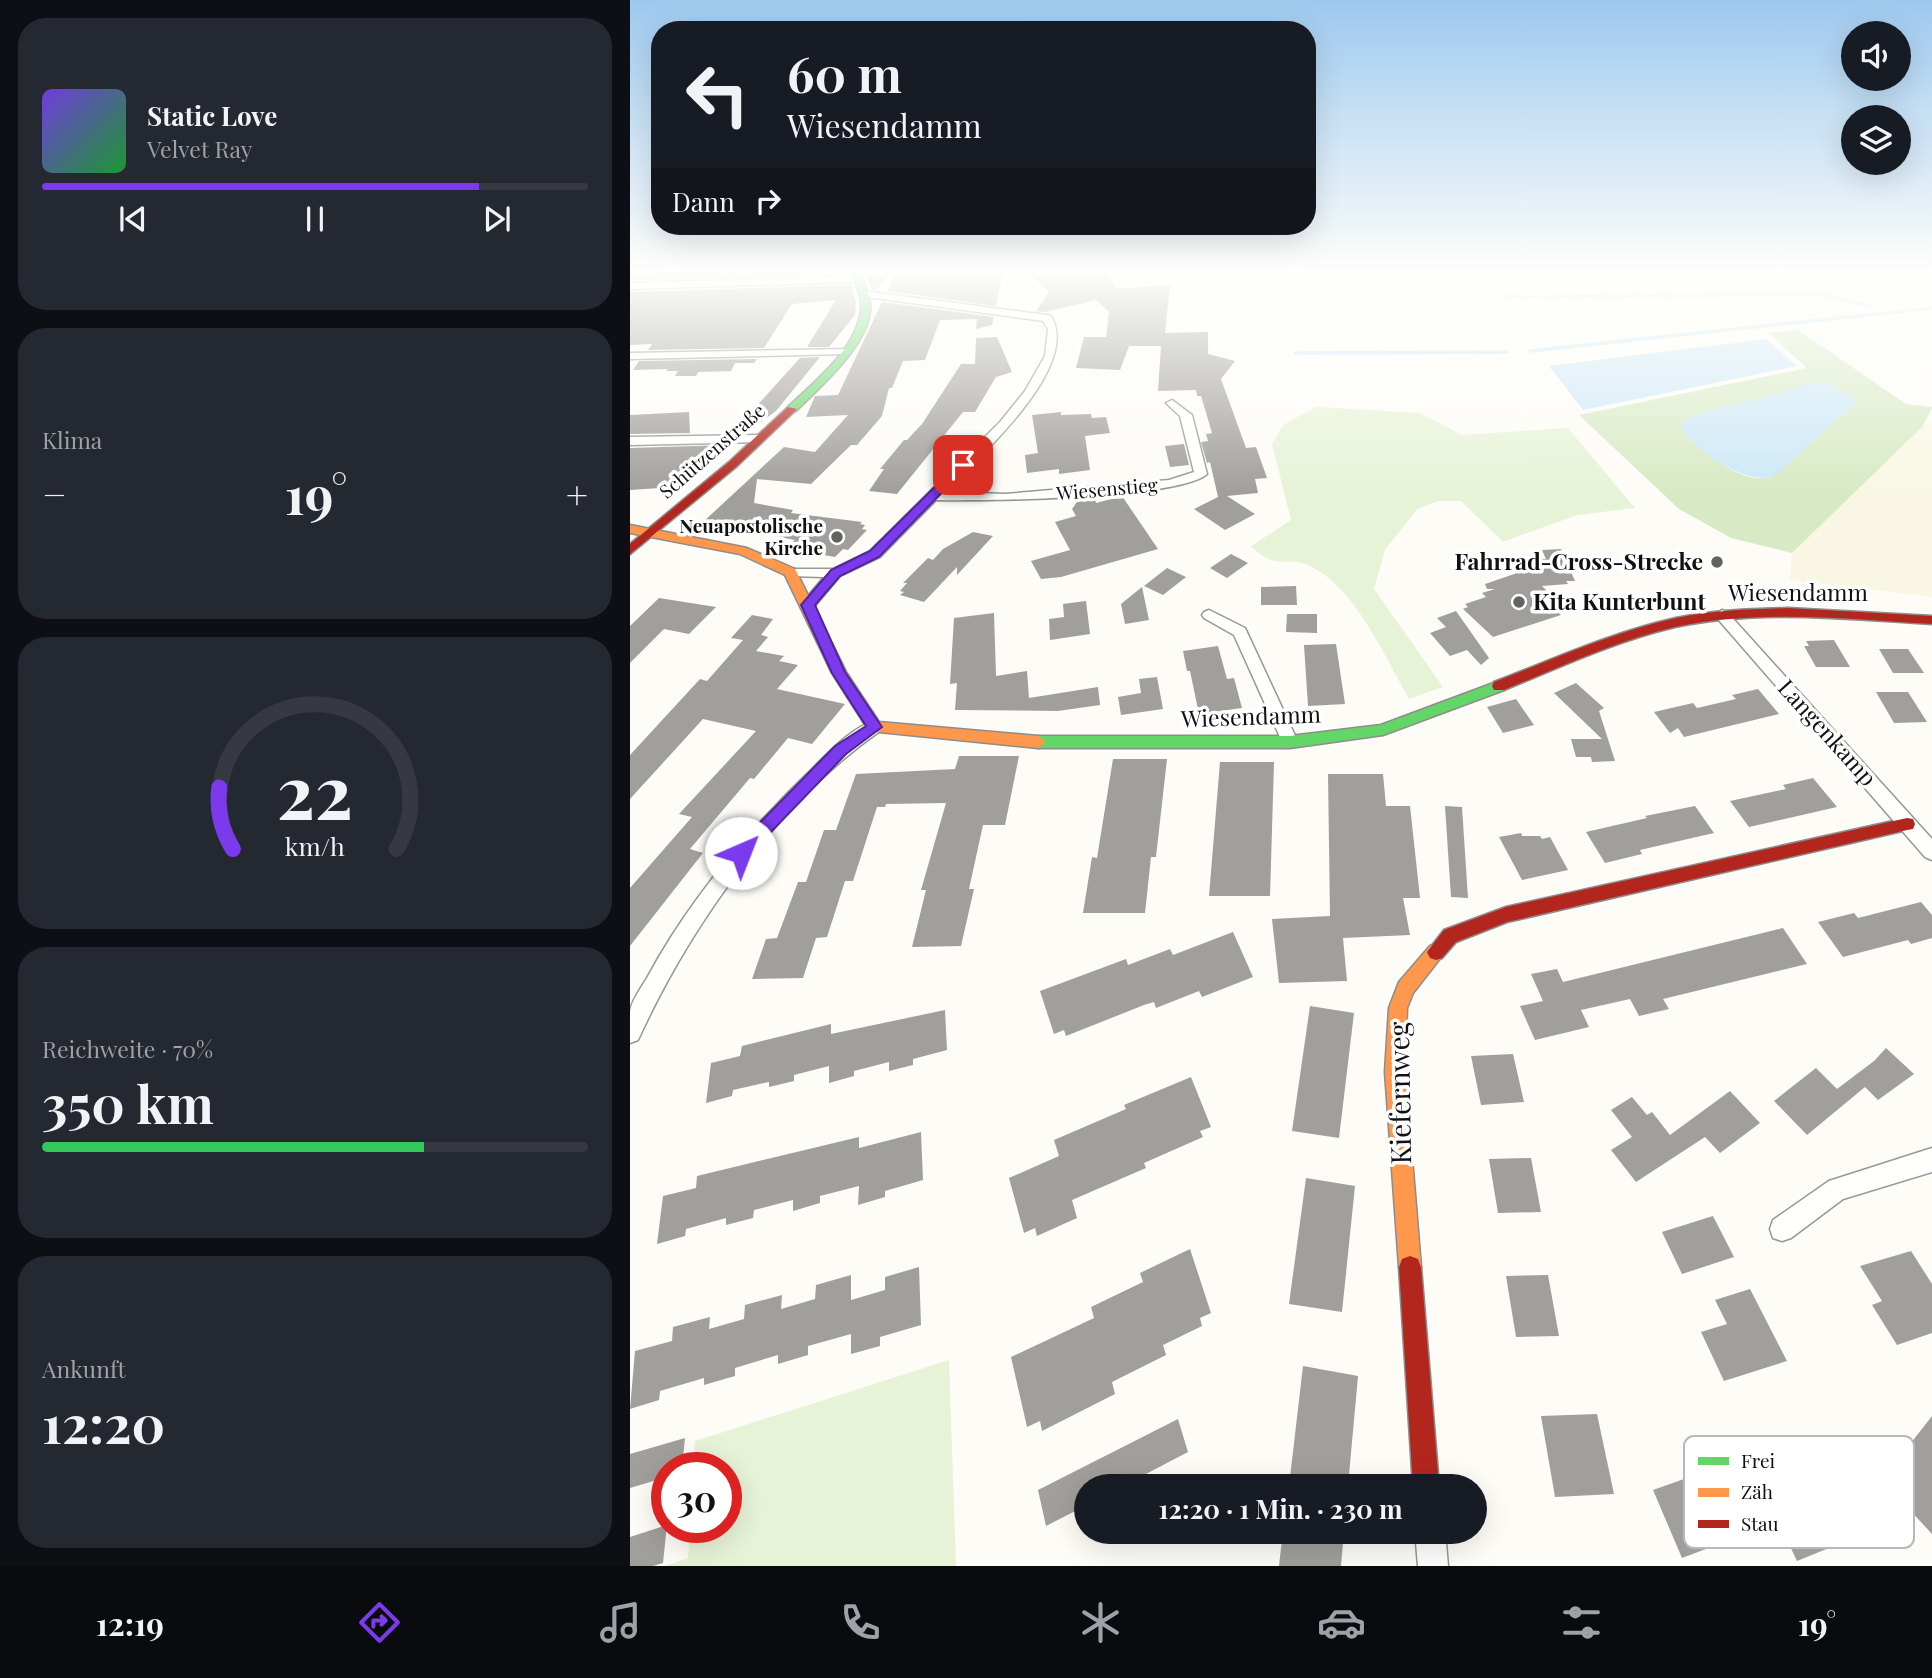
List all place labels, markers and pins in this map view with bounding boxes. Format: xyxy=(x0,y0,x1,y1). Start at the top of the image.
pin xyxy=(933,435,993,495)
place label: Neuapostolische Kirche xyxy=(679,512,823,560)
marker: Neuapostolische Kirche xyxy=(829,529,845,545)
place label: Fahrrad-Cross-Strecke xyxy=(1454,545,1703,576)
marker: Fahrrad-Cross-Strecke xyxy=(1709,554,1725,570)
place label: Kita Kunterbunt xyxy=(1533,585,1706,616)
marker: Kita Kunterbunt xyxy=(1511,594,1527,610)

